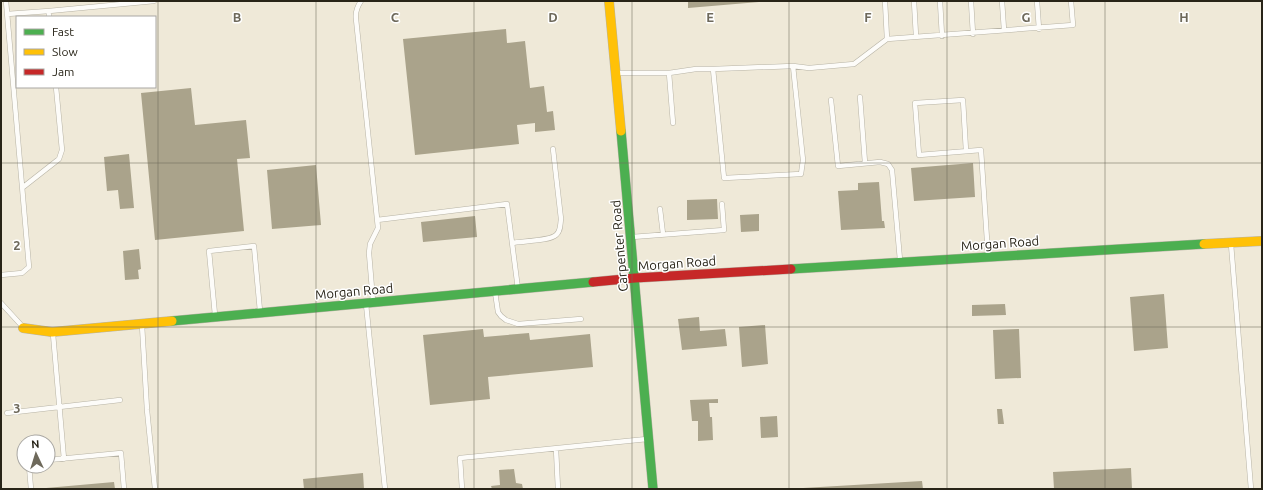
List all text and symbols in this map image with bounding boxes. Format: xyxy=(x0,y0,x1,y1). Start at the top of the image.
text: B xyxy=(233,10,242,24)
text: C xyxy=(391,10,400,24)
text: D xyxy=(548,10,558,24)
text: E xyxy=(706,10,714,24)
text: F xyxy=(864,10,872,24)
text: G xyxy=(1022,10,1031,24)
text: H xyxy=(1179,10,1189,24)
legend xyxy=(16,16,156,88)
text: Fast xyxy=(52,25,74,38)
text: Slow xyxy=(52,45,78,58)
text: Jam xyxy=(52,65,74,78)
street label: Carpenter Road xyxy=(608,200,630,292)
street label: Morgan Road xyxy=(960,233,1040,253)
text: 2 xyxy=(13,238,21,252)
street label: Morgan Road xyxy=(637,253,717,273)
street label: Morgan Road xyxy=(314,281,394,301)
text: 3 xyxy=(13,401,21,415)
north arrow xyxy=(16,434,56,474)
text: N xyxy=(31,438,40,450)

